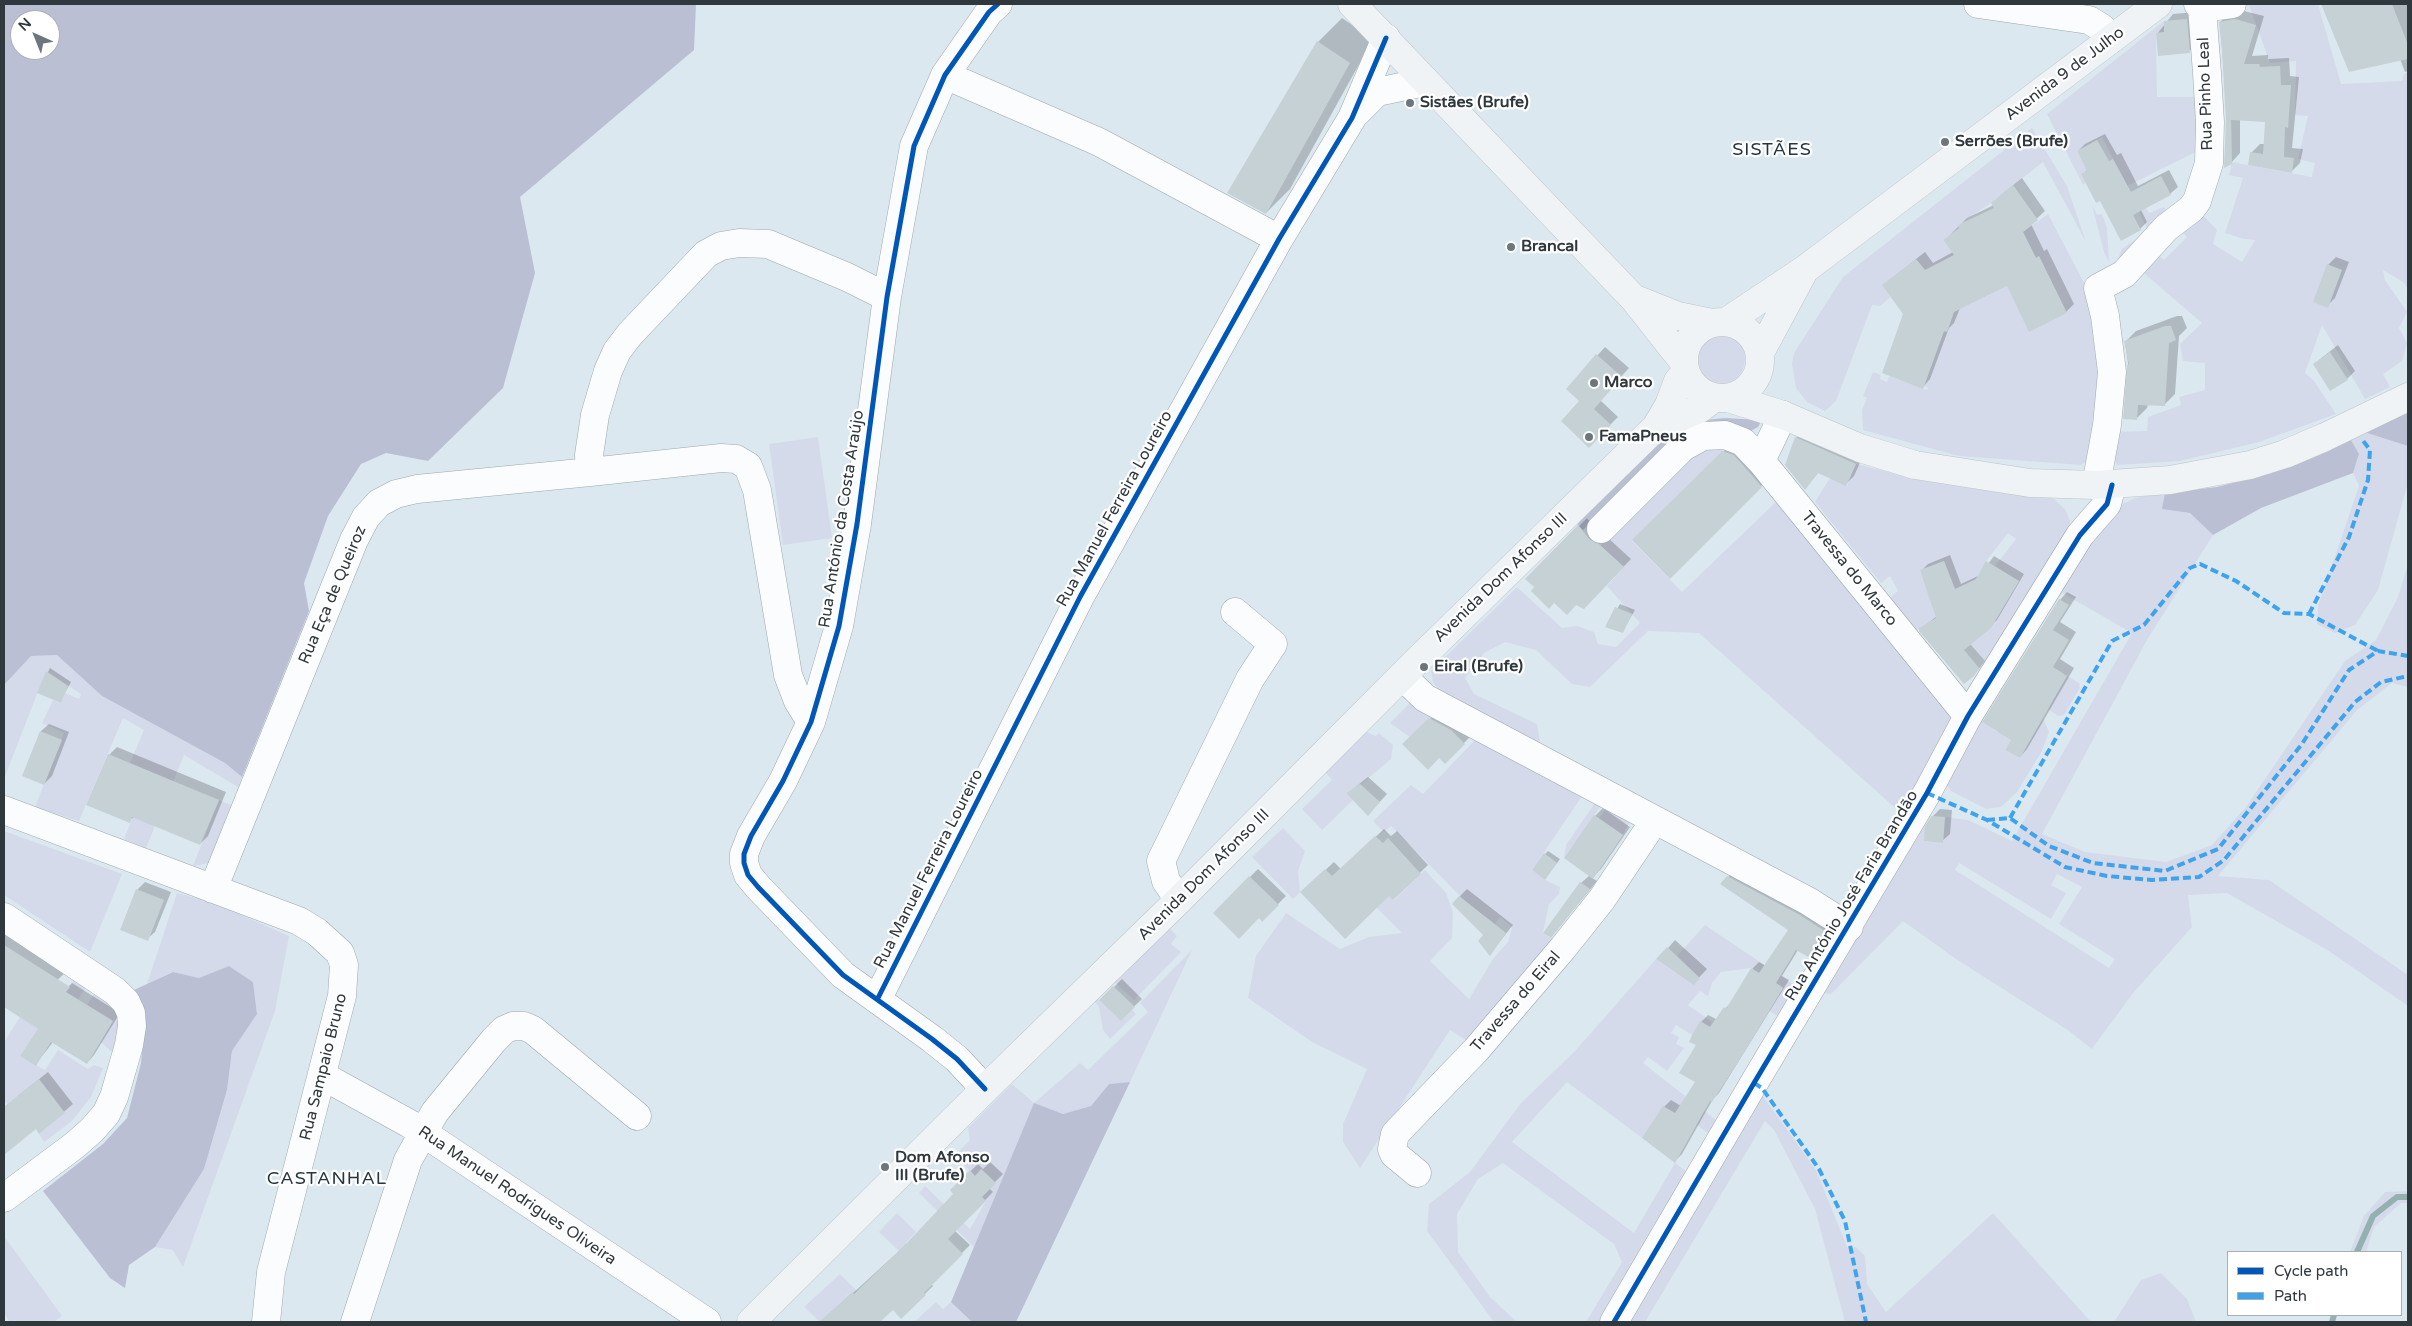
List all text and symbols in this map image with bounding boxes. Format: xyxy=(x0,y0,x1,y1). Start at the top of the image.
north arrow xyxy=(10,10,60,60)
text: N xyxy=(15,15,35,35)
street label: Avenida 9 de Julho xyxy=(2002,23,2128,125)
street label: Rua Pinho Leal xyxy=(2194,37,2218,151)
place label: Sistães (Brufe) xyxy=(1420,93,1529,113)
marker: Sistães (Brufe) xyxy=(1404,97,1416,109)
place label: Serrões (Brufe) xyxy=(1955,132,2068,152)
marker: Serrões (Brufe) xyxy=(1939,136,1951,148)
district label: SISTÃES xyxy=(1731,139,1813,161)
place label: Brancal xyxy=(1521,237,1578,257)
marker: Brancal xyxy=(1505,241,1517,253)
place label: Marco xyxy=(1604,373,1653,393)
marker: Marco xyxy=(1588,377,1600,389)
street label: Rua Manuel Ferreira Loureiro xyxy=(1053,408,1177,610)
street label: Rua António da Costa Araújo xyxy=(815,409,869,629)
place label: FamaPneus xyxy=(1599,427,1687,447)
marker: FamaPneus xyxy=(1583,431,1595,443)
street label: Travessa do Marco xyxy=(1797,508,1901,630)
street label: Avenida Dom Afonso III xyxy=(1430,509,1572,647)
street label: Rua Eça de Queiroz xyxy=(295,523,371,667)
place label: Eiral (Brufe) xyxy=(1434,657,1523,677)
marker: Eiral (Brufe) xyxy=(1418,661,1430,673)
street label: Rua Manuel Ferreira Loureiro xyxy=(870,766,988,972)
street label: Rua António José Faria Brandão xyxy=(1781,787,1923,1005)
street label: Avenida Dom Afonso III xyxy=(1134,805,1274,945)
street label: Travessa do Eiral xyxy=(1467,948,1565,1056)
street label: Rua Sampaio Bruno xyxy=(296,991,352,1143)
street label: Rua Manuel Rodrigues Oliveira xyxy=(414,1122,620,1270)
place label: Dom Afonso III (Brufe) xyxy=(895,1148,989,1186)
marker: Dom Afonso III (Brufe) xyxy=(879,1161,891,1173)
district label: CASTANHAL xyxy=(266,1168,388,1190)
legend xyxy=(2227,1251,2402,1316)
text: Cycle path xyxy=(2274,1262,2348,1280)
text: Path xyxy=(2274,1287,2307,1305)

